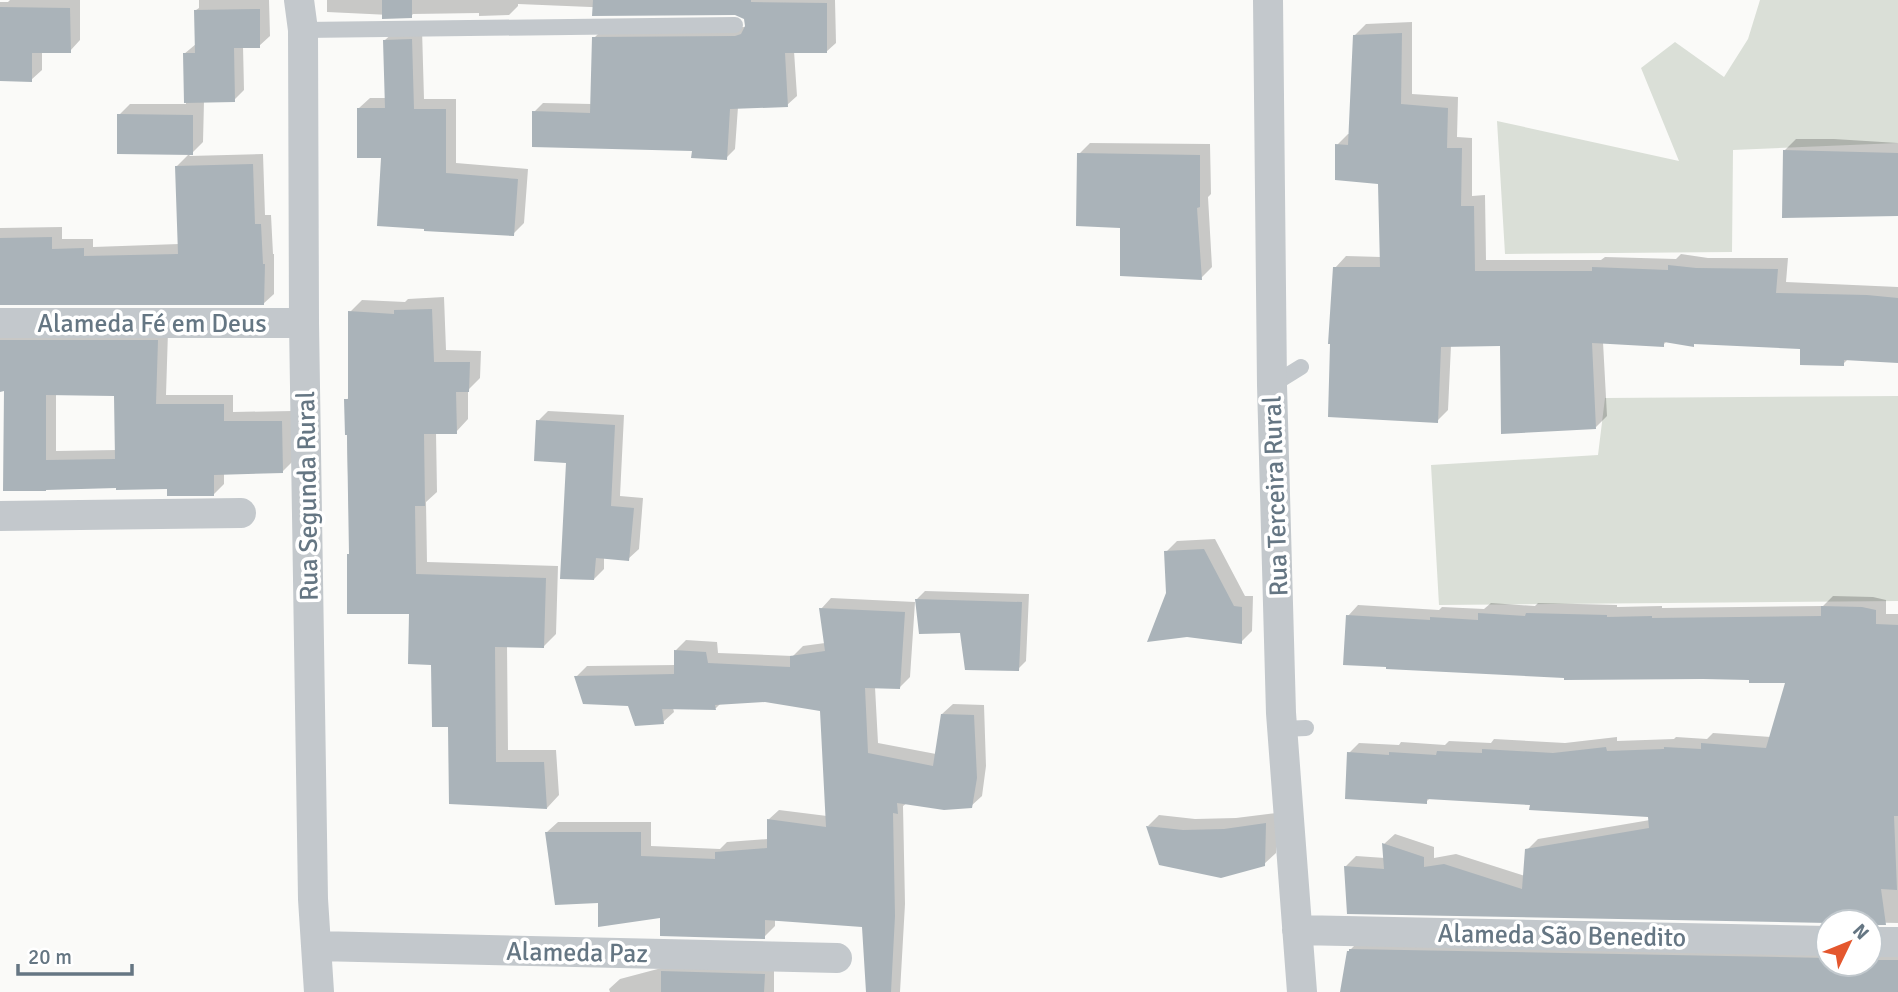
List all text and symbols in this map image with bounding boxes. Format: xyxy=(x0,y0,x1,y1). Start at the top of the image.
street label: Alameda Fé em Deus xyxy=(37,308,267,340)
street label: Rua Segunda Rural xyxy=(290,391,326,601)
street label: Rua Terceira Rural xyxy=(1257,395,1295,597)
north arrow xyxy=(1814,908,1884,978)
street label: Alameda São Benedito xyxy=(1437,918,1687,954)
text: N xyxy=(1847,919,1874,945)
scale bar xyxy=(18,932,131,976)
street label: Alameda Paz xyxy=(506,936,648,970)
text: 20 m xyxy=(28,944,72,970)

